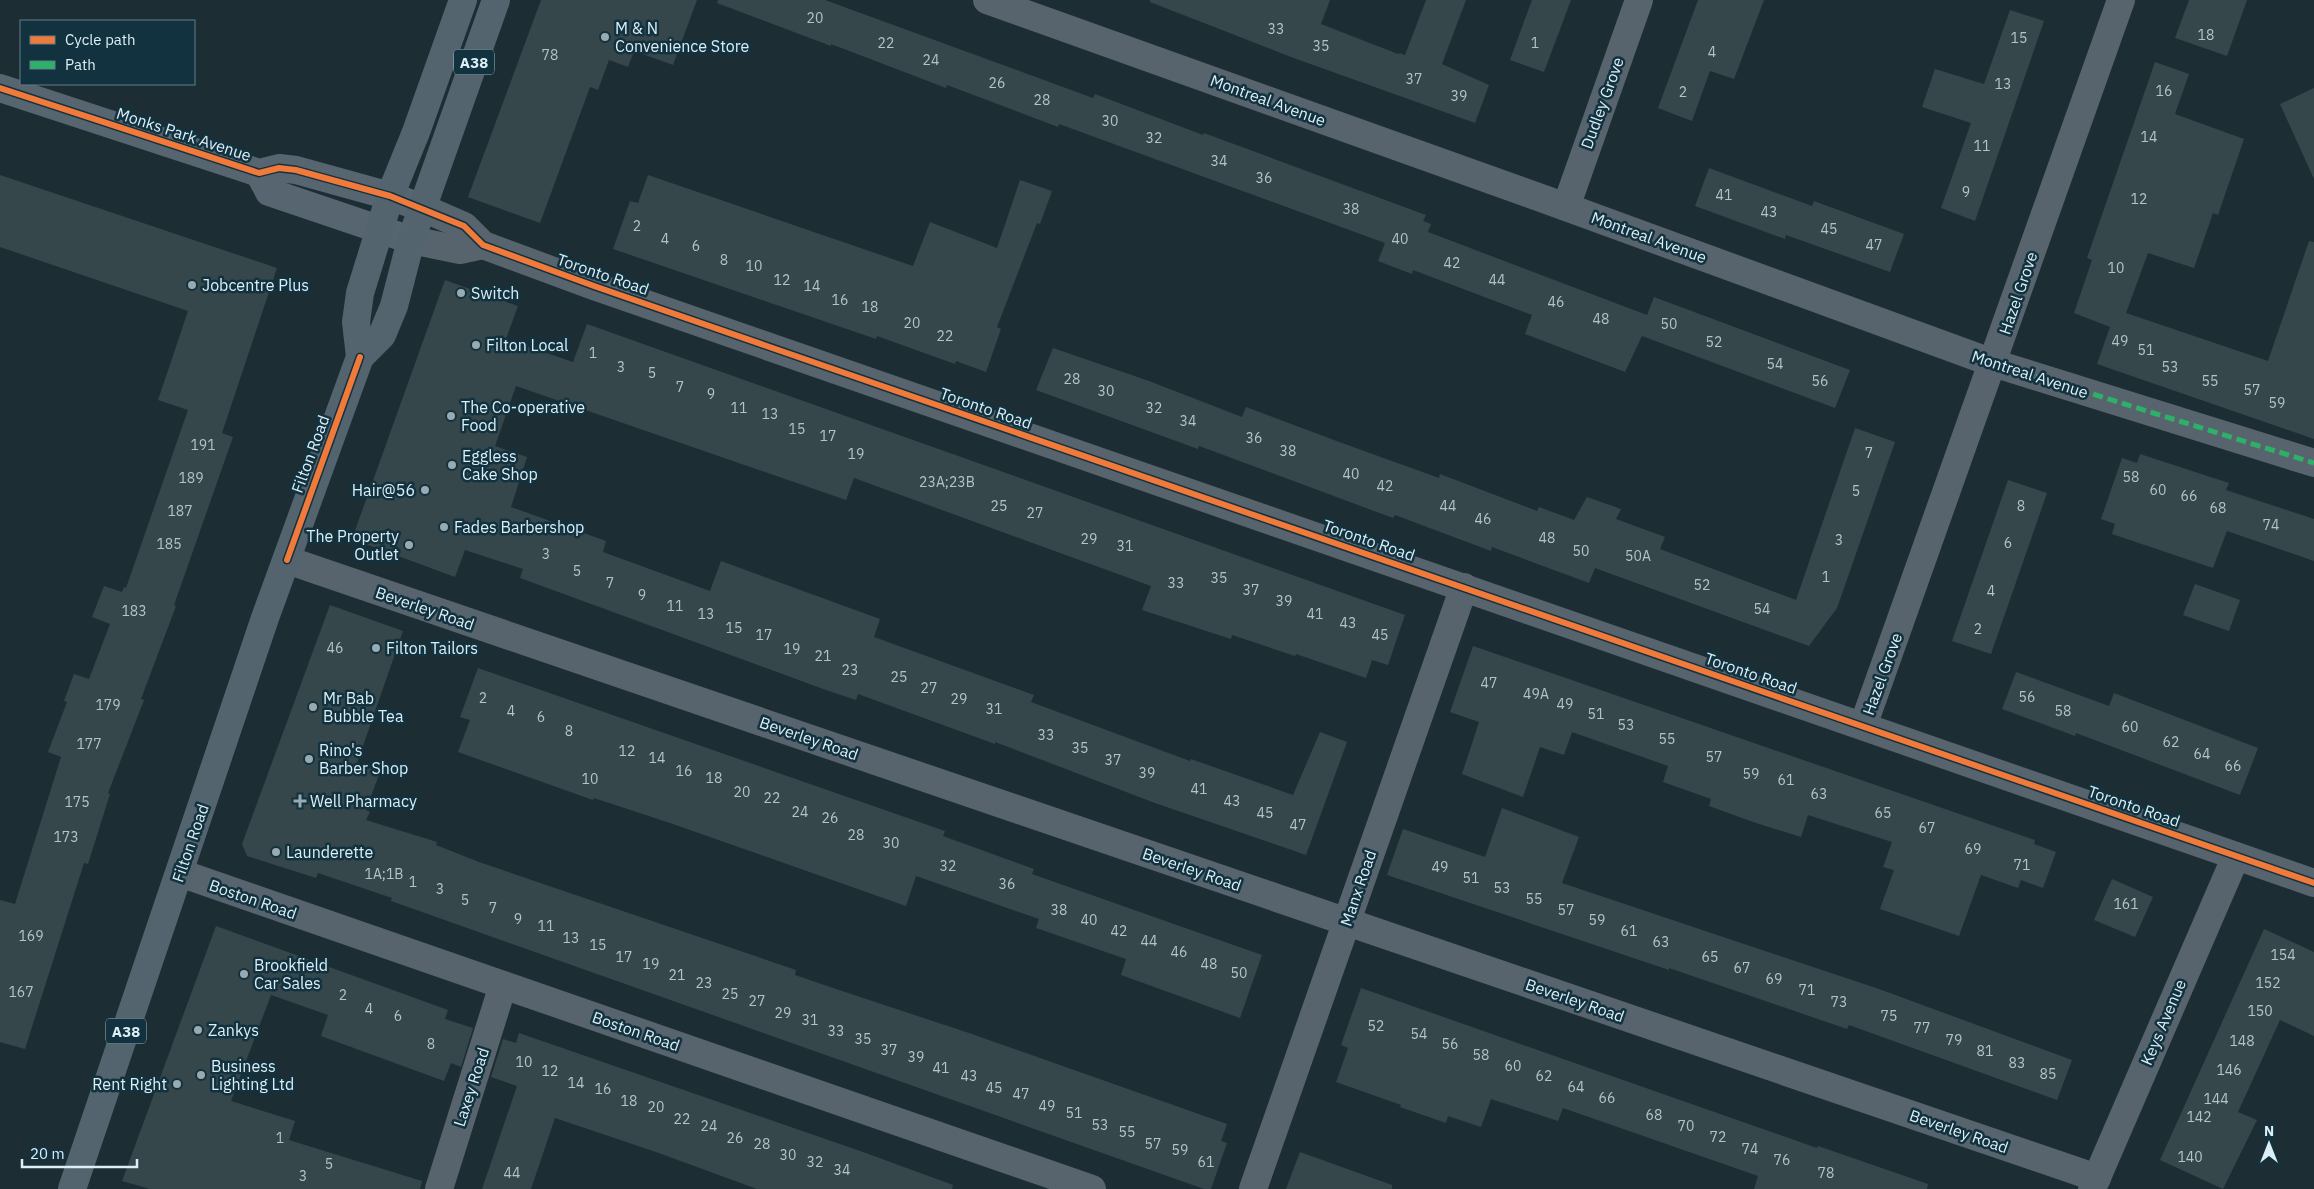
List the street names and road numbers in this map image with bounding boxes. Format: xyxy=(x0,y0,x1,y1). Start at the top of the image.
road number: A38 xyxy=(454,50,494,74)
street label: Dudley Grove xyxy=(1576,54,1628,152)
street label: Montreal Avenue xyxy=(1208,70,1329,130)
street label: Monks Park Avenue xyxy=(114,103,254,165)
street label: Montreal Avenue xyxy=(1589,207,1710,267)
street label: Toronto Road xyxy=(554,249,652,299)
street label: Hazel Grove xyxy=(1994,249,2042,337)
street label: Montreal Avenue xyxy=(1969,346,2091,402)
street label: Toronto Road xyxy=(937,383,1035,433)
street label: Filton Road xyxy=(287,412,333,496)
street label: Toronto Road xyxy=(1320,515,1418,565)
street label: Beverley Road xyxy=(373,582,477,634)
street label: Hazel Grove xyxy=(1858,630,1906,718)
street label: Toronto Road xyxy=(1702,648,1800,698)
street label: Beverley Road xyxy=(757,712,861,764)
street label: Toronto Road xyxy=(2085,781,2183,831)
street label: Filton Road xyxy=(167,801,213,885)
street label: Beverley Road xyxy=(1140,843,1244,895)
street label: Manx Road xyxy=(1336,847,1380,929)
street label: Boston Road xyxy=(207,875,299,923)
street label: Beverley Road xyxy=(1523,974,1627,1026)
street label: Keys Avenue xyxy=(2136,976,2190,1068)
street label: Boston Road xyxy=(590,1007,682,1055)
road number: A38 xyxy=(106,1018,146,1044)
street label: Laxey Road xyxy=(449,1045,493,1129)
street label: Beverley Road xyxy=(1907,1105,2011,1157)

